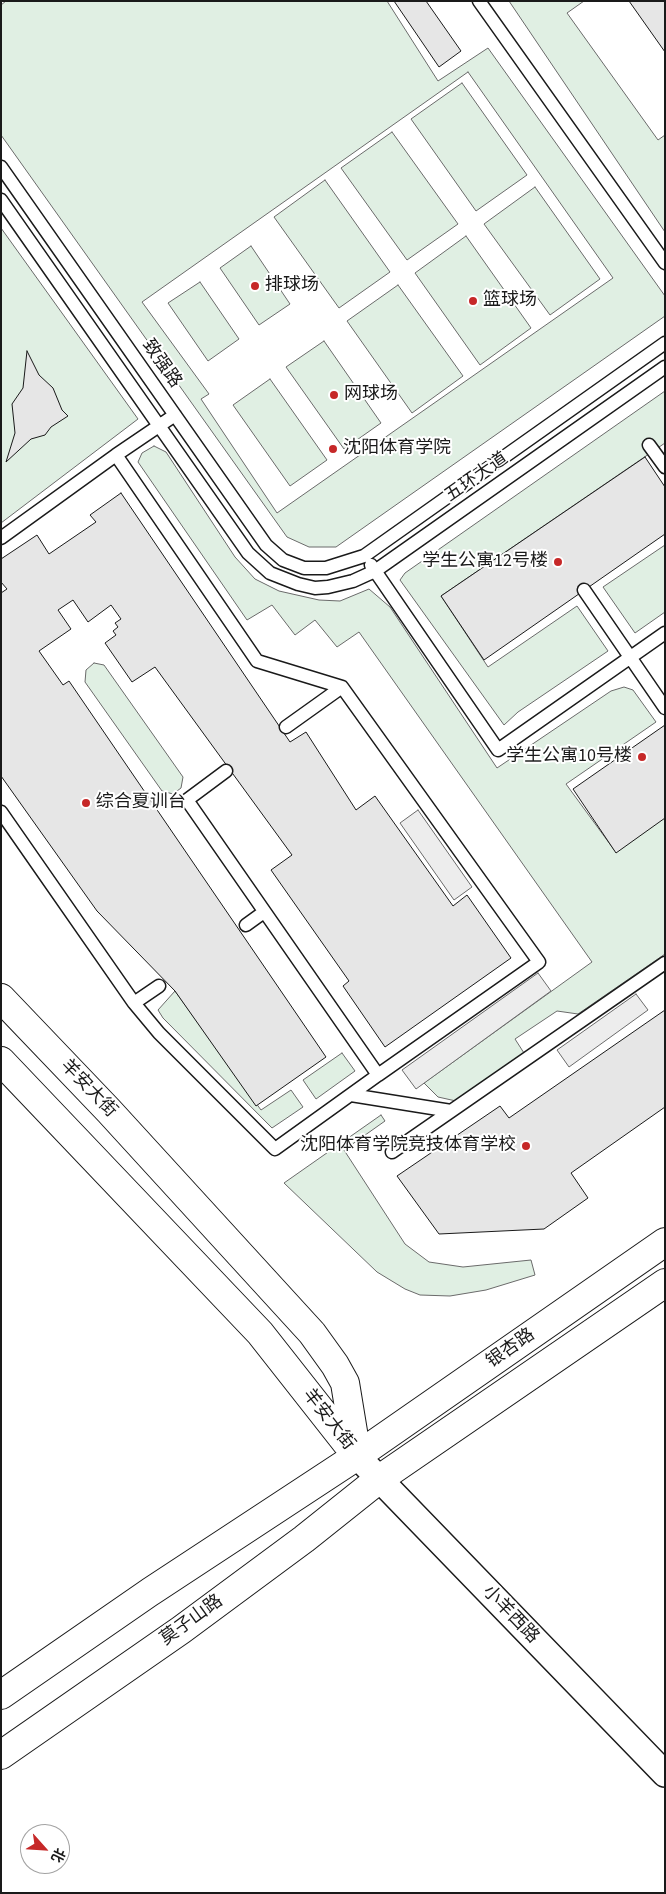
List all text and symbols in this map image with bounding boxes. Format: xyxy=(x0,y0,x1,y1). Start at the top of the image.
place label: 排球场 xyxy=(265,275,319,297)
marker: 排球场 xyxy=(249,280,261,292)
place label: 篮球场 xyxy=(483,290,537,312)
marker: 篮球场 xyxy=(467,295,479,307)
street label: 致强路 xyxy=(137,336,185,392)
place label: 网球场 xyxy=(344,384,398,406)
marker: 网球场 xyxy=(328,389,340,401)
place label: 沈阳体育学院 xyxy=(343,438,451,460)
marker: 沈阳体育学院 xyxy=(327,443,339,455)
street label: 五环大道 xyxy=(441,449,513,507)
place label: 学生公寓12号楼 xyxy=(422,551,548,573)
marker: 学生公寓12号楼 xyxy=(552,556,564,568)
place label: 学生公寓10号楼 xyxy=(506,746,632,768)
marker: 学生公寓10号楼 xyxy=(636,751,648,763)
place label: 综合夏训台 xyxy=(96,792,186,814)
marker: 综合夏训台 xyxy=(80,797,92,809)
street label: 羊安大街 xyxy=(55,1056,121,1122)
place label: 沈阳体育学院竞技体育学校 xyxy=(300,1135,516,1157)
marker: 沈阳体育学院竞技体育学校 xyxy=(520,1140,532,1152)
street label: 银杏路 xyxy=(483,1325,539,1373)
street label: 羊安大街 xyxy=(297,1385,359,1455)
street label: 小羊西路 xyxy=(477,1582,543,1648)
street label: 莫子山路 xyxy=(157,1591,227,1651)
north arrow xyxy=(20,1824,70,1874)
text: 北 xyxy=(46,1844,70,1866)

